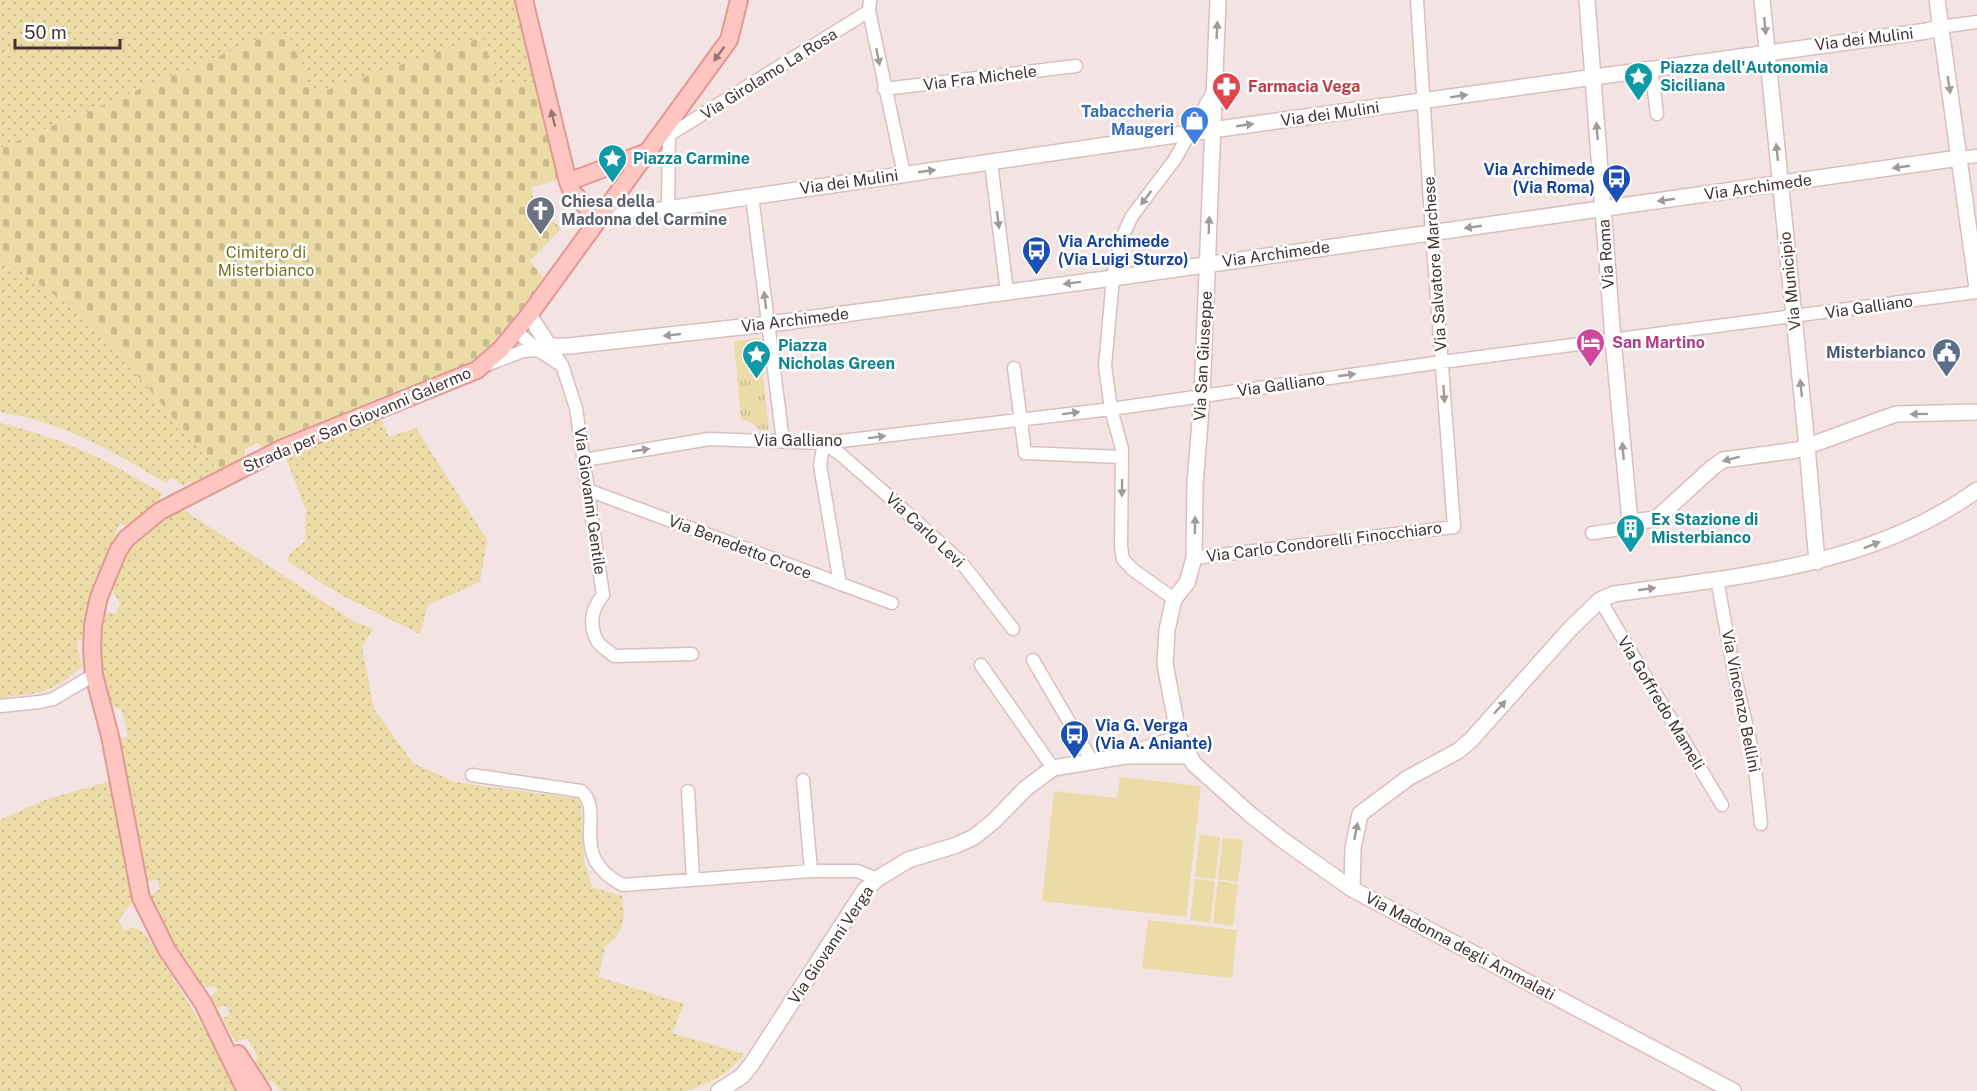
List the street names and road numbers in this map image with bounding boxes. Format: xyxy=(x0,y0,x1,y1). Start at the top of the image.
street label: Via Girolamo La Rosa xyxy=(697,24,841,124)
street label: Via dei Mulini xyxy=(1814,24,1914,54)
street label: Via Fra Michele xyxy=(922,62,1038,94)
street label: Via dei Mulini xyxy=(1280,98,1380,130)
street label: Via dei Mulini xyxy=(799,166,899,198)
street label: Via Archimede xyxy=(1703,170,1813,204)
street label: Via Salvatore Marchese xyxy=(1419,176,1451,352)
street label: Via Roma xyxy=(1594,219,1618,289)
street label: Via Municipio xyxy=(1775,231,1805,331)
street label: Via Archimede xyxy=(1221,237,1331,271)
street label: Via San Giuseppe xyxy=(1190,290,1216,422)
street label: Via Galliano xyxy=(1824,291,1914,323)
street label: Via Archimede xyxy=(740,304,850,336)
street label: Strada per San Giovanni Galermo xyxy=(240,363,474,477)
street label: Via Galliano xyxy=(1236,369,1326,401)
street label: Via Giovanni Gentile xyxy=(570,426,610,576)
street label: Via Galliano xyxy=(754,431,842,450)
street label: Via Carlo Levi xyxy=(882,489,968,571)
street label: Via Benedetto Croce xyxy=(666,511,814,583)
street label: Via Carlo Condorelli Finocchiaro xyxy=(1205,518,1443,566)
street label: Via Vincenzo Bellini xyxy=(1718,628,1764,774)
street label: Via Goffredo Mameli xyxy=(1614,633,1708,773)
street label: Via Giovanni Verga xyxy=(784,882,878,1008)
street label: Via Madonna degli Ammalati xyxy=(1362,888,1558,1004)

